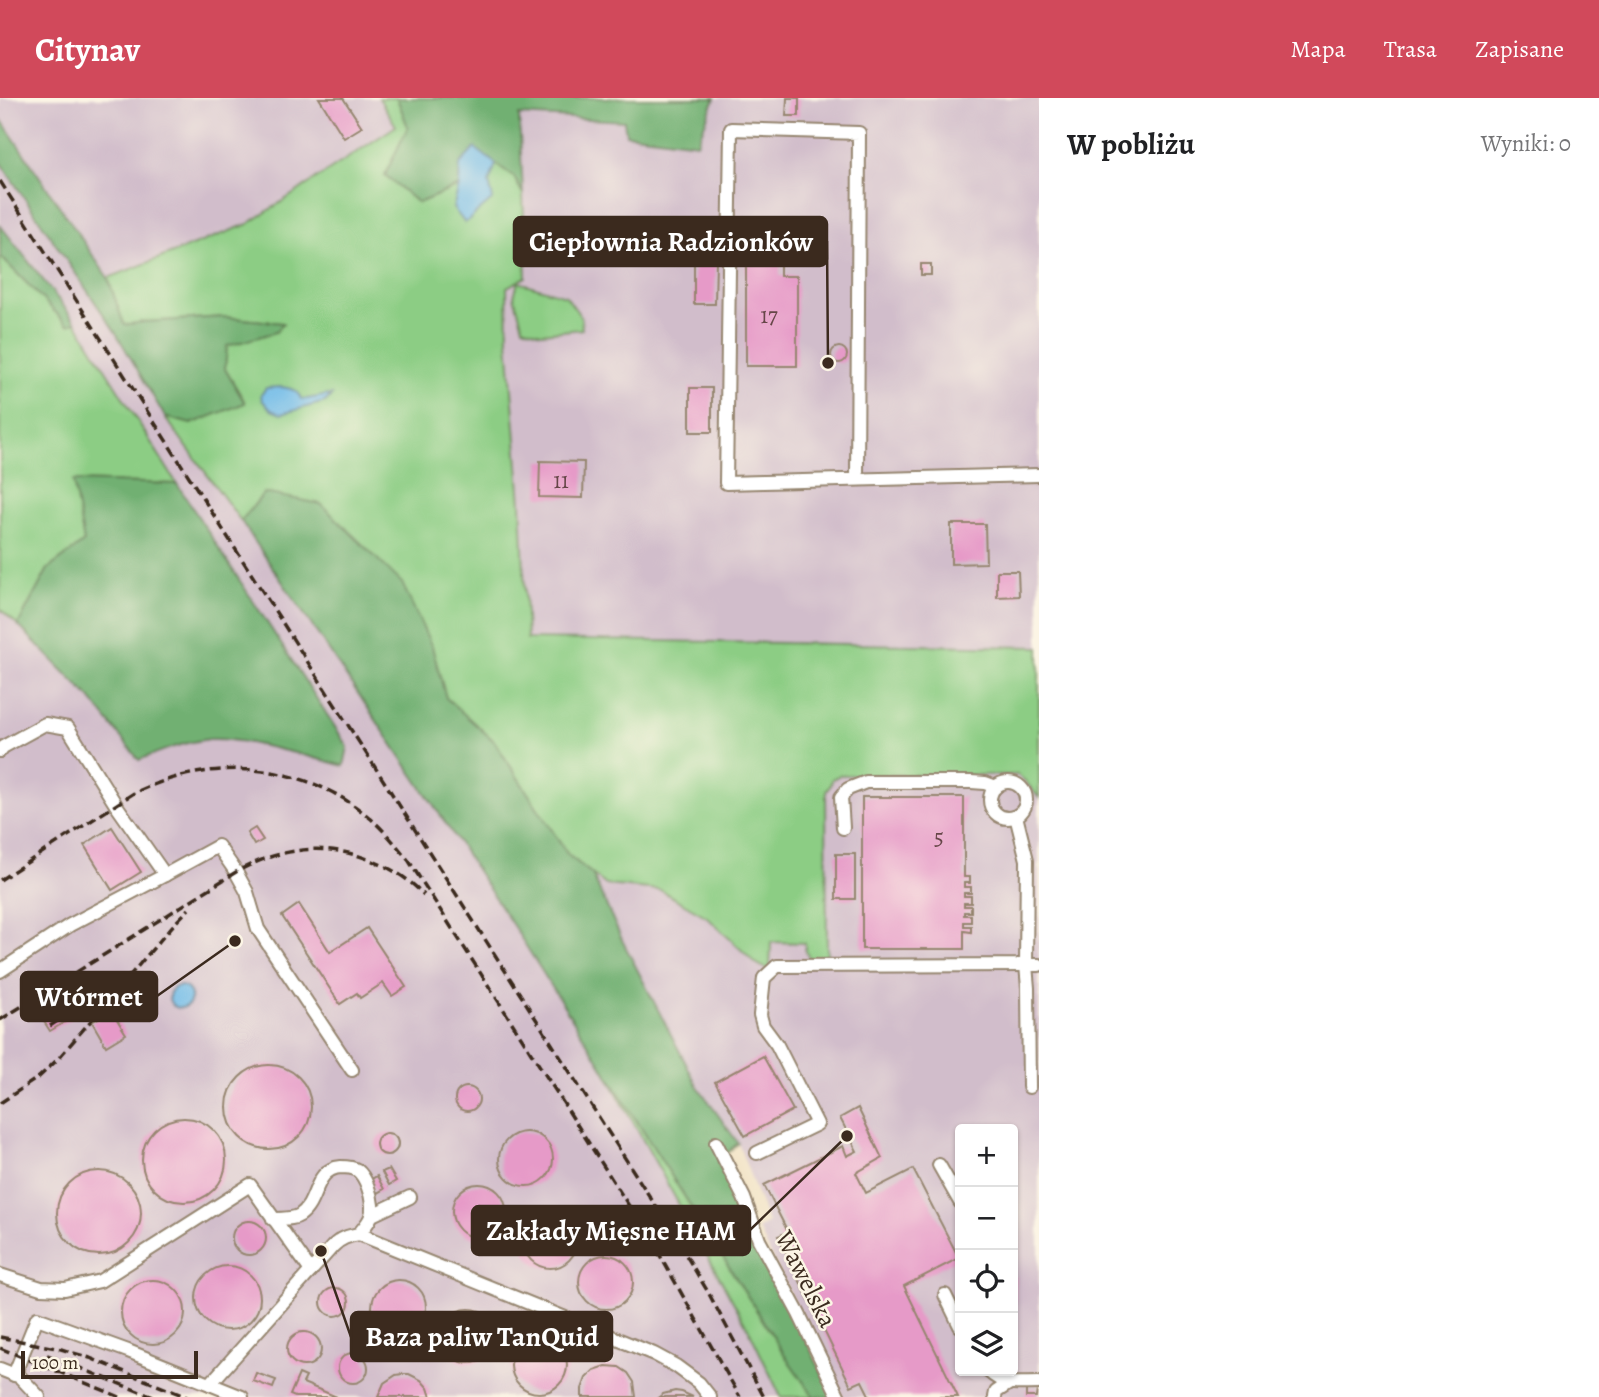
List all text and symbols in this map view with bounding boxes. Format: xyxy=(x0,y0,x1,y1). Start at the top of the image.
text: Citynav xyxy=(35,27,140,72)
text: Mapa xyxy=(1291,33,1346,65)
text: Trasa xyxy=(1384,33,1437,65)
text: Zapisane xyxy=(1475,33,1564,65)
text: W pobliżu xyxy=(1067,124,1195,164)
text: Wyniki: 0 xyxy=(1481,128,1571,159)
callout: Ciepłownia Radzionków xyxy=(514,217,827,266)
text: Ciepłownia Radzionków xyxy=(529,223,813,261)
house number: 17 xyxy=(760,300,778,331)
house number: 11 xyxy=(553,465,569,496)
house number: 5 xyxy=(934,822,944,853)
callout: Wtórmet xyxy=(21,972,157,1021)
text: Wtórmet xyxy=(34,978,143,1016)
map controls xyxy=(955,1124,1018,1376)
button: + xyxy=(955,1124,1018,1187)
button: − xyxy=(955,1187,1018,1250)
callout: Zakłady Mięsne HAM xyxy=(472,1206,750,1255)
text: Zakłady Mięsne HAM xyxy=(486,1212,736,1250)
street label: Wawelska xyxy=(766,1224,845,1334)
button: locate xyxy=(955,1250,1018,1313)
callout: Baza paliw TanQuid xyxy=(351,1312,612,1361)
button: layers xyxy=(955,1313,1018,1376)
text: Baza paliw TanQuid xyxy=(365,1318,600,1356)
scale bar xyxy=(21,1348,198,1380)
text: 100 m xyxy=(32,1350,78,1376)

